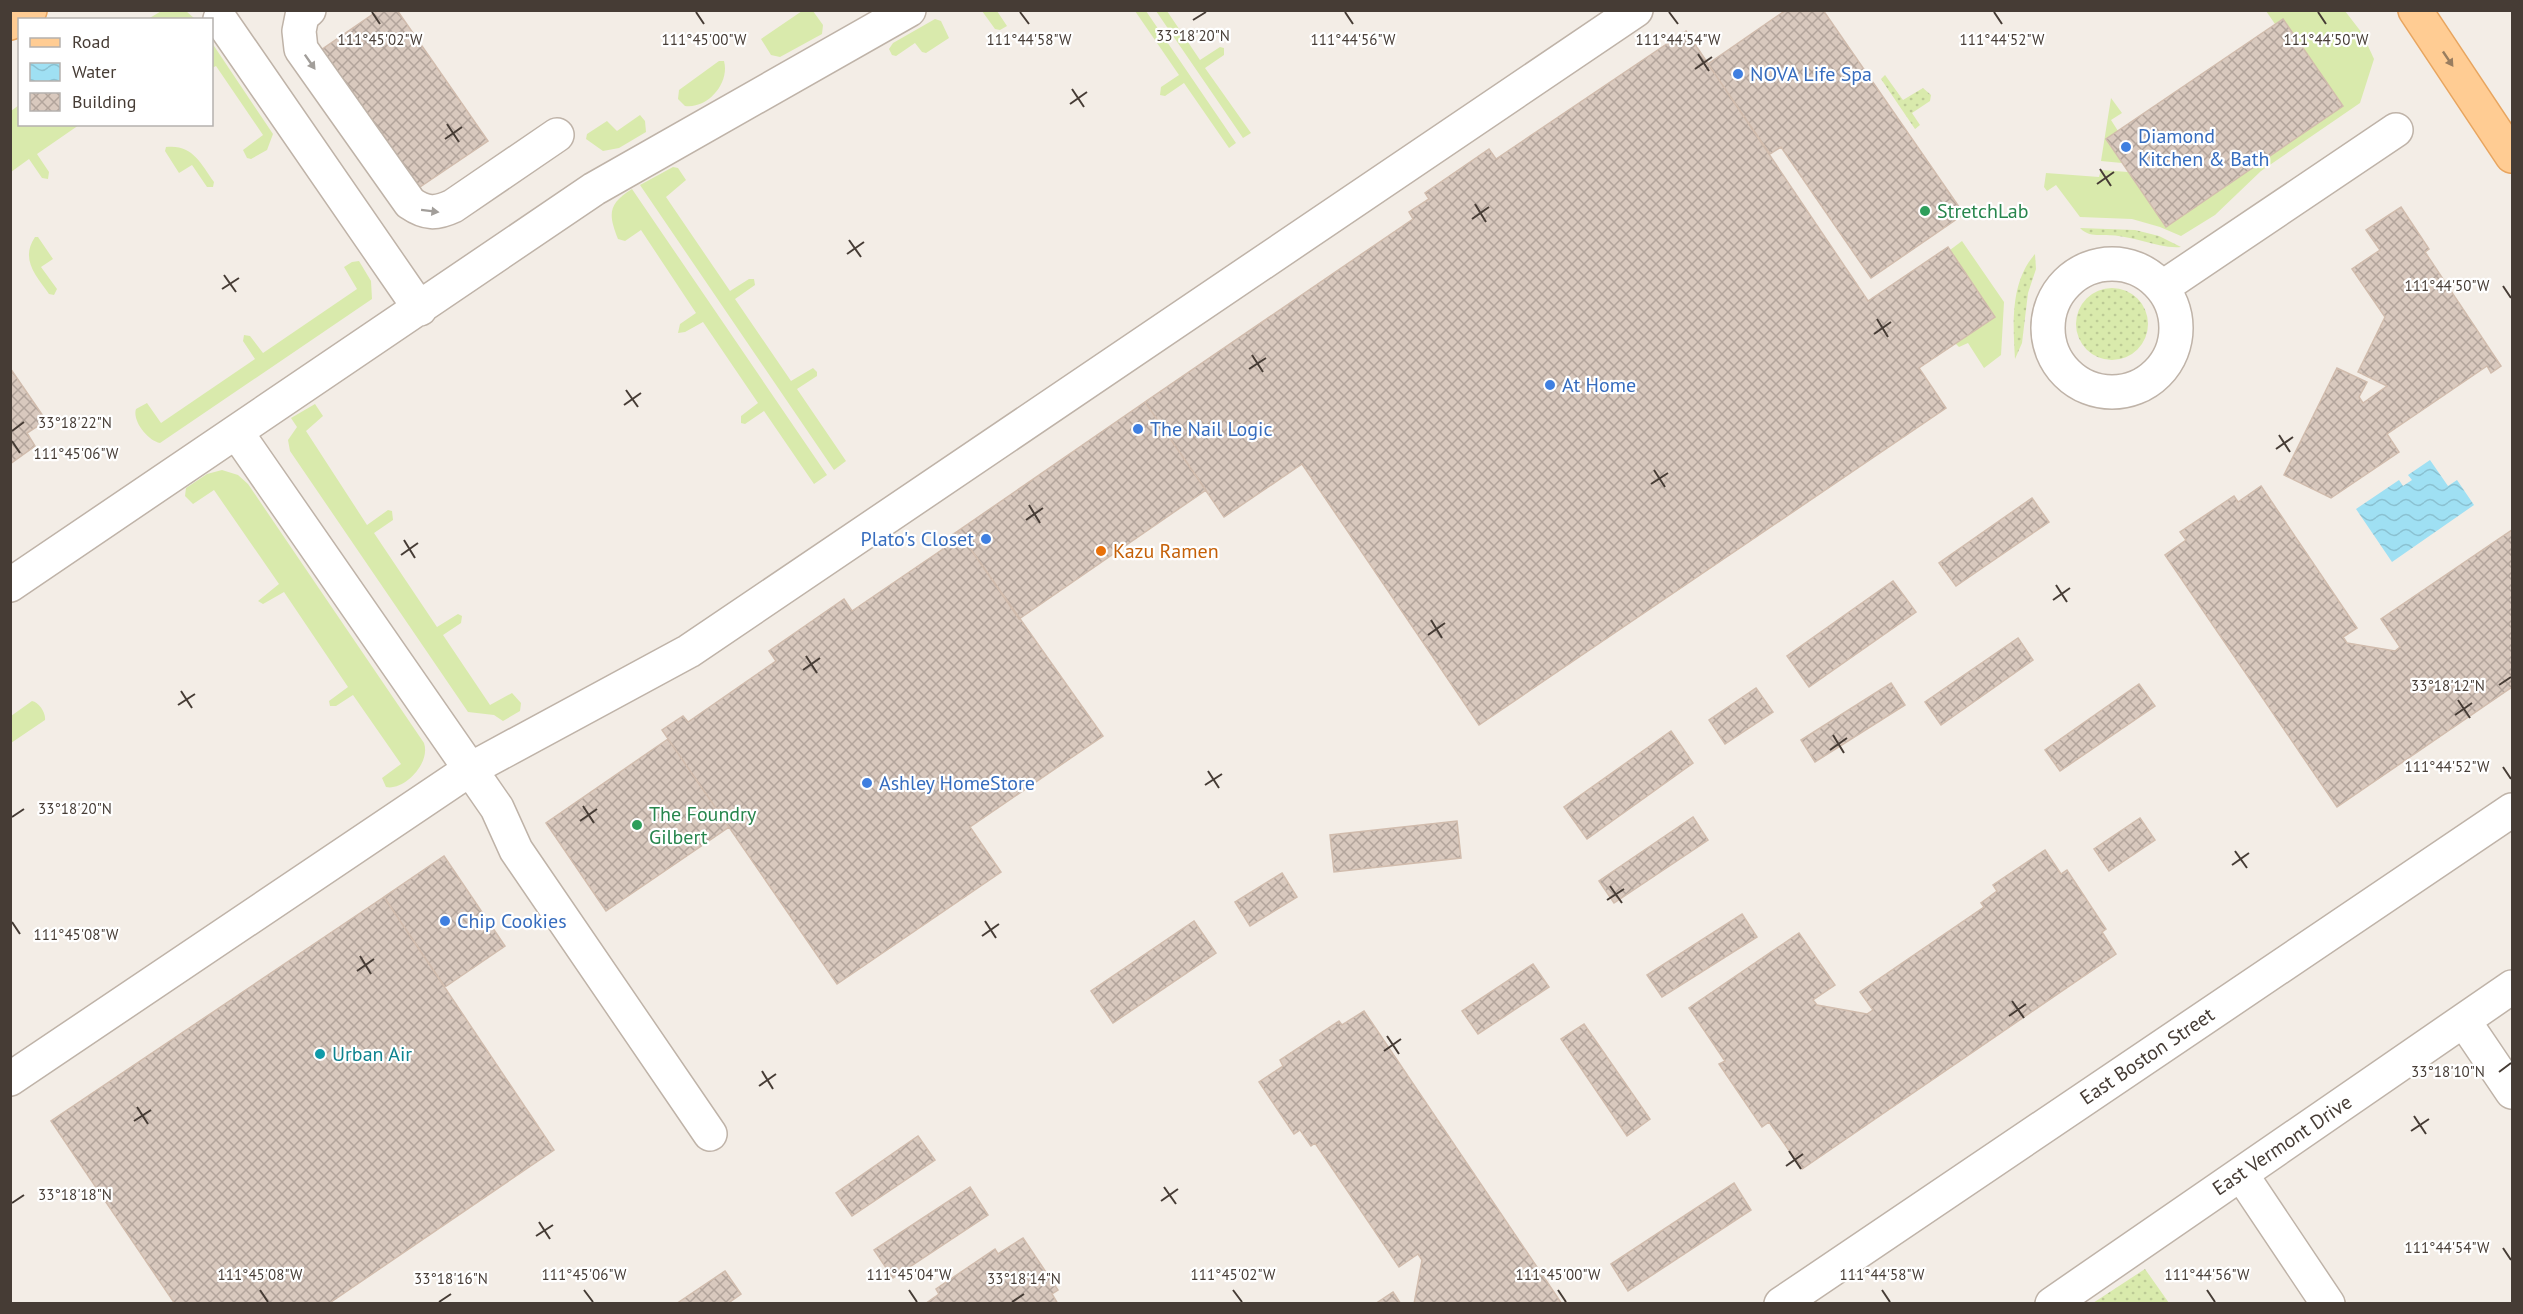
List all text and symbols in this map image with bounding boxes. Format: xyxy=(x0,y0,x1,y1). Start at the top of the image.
legend xyxy=(18,18,213,126)
text: 33°18'20"N xyxy=(1156,26,1230,45)
text: Road xyxy=(72,30,110,53)
text: 111°45'02"W xyxy=(338,30,423,49)
text: 111°45'00"W xyxy=(662,30,747,49)
text: 111°44'58"W xyxy=(987,30,1072,49)
text: 111°44'56"W xyxy=(1311,30,1396,49)
text: 111°44'54"W xyxy=(1636,30,1721,49)
text: 111°44'52"W xyxy=(1960,30,2045,49)
text: 111°44'50"W xyxy=(2284,30,2369,49)
one-way arrow xyxy=(2442,51,2453,67)
one-way arrow xyxy=(304,54,316,70)
text: Water xyxy=(72,60,116,83)
place label: NOVA Life Spa xyxy=(1750,61,1872,87)
marker: NOVA Life Spa xyxy=(1731,67,1745,81)
text: Building xyxy=(72,90,136,113)
place label: Diamond Kitchen & Bath xyxy=(2138,123,2269,172)
marker: Diamond Kitchen & Bath xyxy=(2119,140,2133,154)
place label: StretchLab xyxy=(1937,198,2029,224)
marker: StretchLab xyxy=(1918,204,1932,218)
one-way arrow xyxy=(421,206,440,216)
text: 111°44'50"W xyxy=(2405,276,2490,295)
place label: At Home xyxy=(1562,372,1636,398)
marker: At Home xyxy=(1543,378,1557,392)
text: 33°18'22"N xyxy=(38,413,112,432)
place label: The Nail Logic xyxy=(1150,416,1272,442)
marker: The Nail Logic xyxy=(1131,422,1145,436)
text: 111°45'06"W xyxy=(34,444,119,463)
place label: Plato's Closet xyxy=(861,526,974,552)
marker: Plato's Closet xyxy=(979,532,993,546)
place label: Kazu Ramen xyxy=(1113,538,1219,564)
marker: Kazu Ramen xyxy=(1094,544,1108,558)
text: 33°18'12"N xyxy=(2411,676,2485,695)
text: 111°44'52"W xyxy=(2405,757,2490,776)
place label: Ashley HomeStore xyxy=(879,770,1035,796)
marker: Ashley HomeStore xyxy=(860,776,874,790)
text: 33°18'20"N xyxy=(38,799,112,818)
place label: The Foundry Gilbert xyxy=(649,801,757,850)
marker: The Foundry Gilbert xyxy=(630,818,644,832)
place label: Chip Cookies xyxy=(457,908,567,934)
marker: Chip Cookies xyxy=(438,914,452,928)
text: 111°45'08"W xyxy=(34,925,119,944)
street label: East Boston Street xyxy=(2075,1001,2219,1111)
place label: Urban Air xyxy=(332,1041,412,1067)
marker: Urban Air xyxy=(313,1047,327,1061)
text: 33°18'10"N xyxy=(2411,1062,2485,1081)
street label: East Vermont Drive xyxy=(2207,1089,2357,1201)
text: 33°18'18"N xyxy=(38,1185,112,1204)
text: 111°44'54"W xyxy=(2405,1238,2490,1257)
text: 111°45'08"W xyxy=(218,1265,303,1284)
text: 111°45'06"W xyxy=(542,1265,627,1284)
text: 111°45'04"W xyxy=(867,1265,952,1284)
text: 111°45'02"W xyxy=(1191,1265,1276,1284)
text: 111°45'00"W xyxy=(1516,1265,1601,1284)
text: 111°44'58"W xyxy=(1840,1265,1925,1284)
text: 111°44'56"W xyxy=(2165,1265,2250,1284)
text: 33°18'16"N xyxy=(414,1269,488,1288)
text: 33°18'14"N xyxy=(987,1269,1061,1288)

